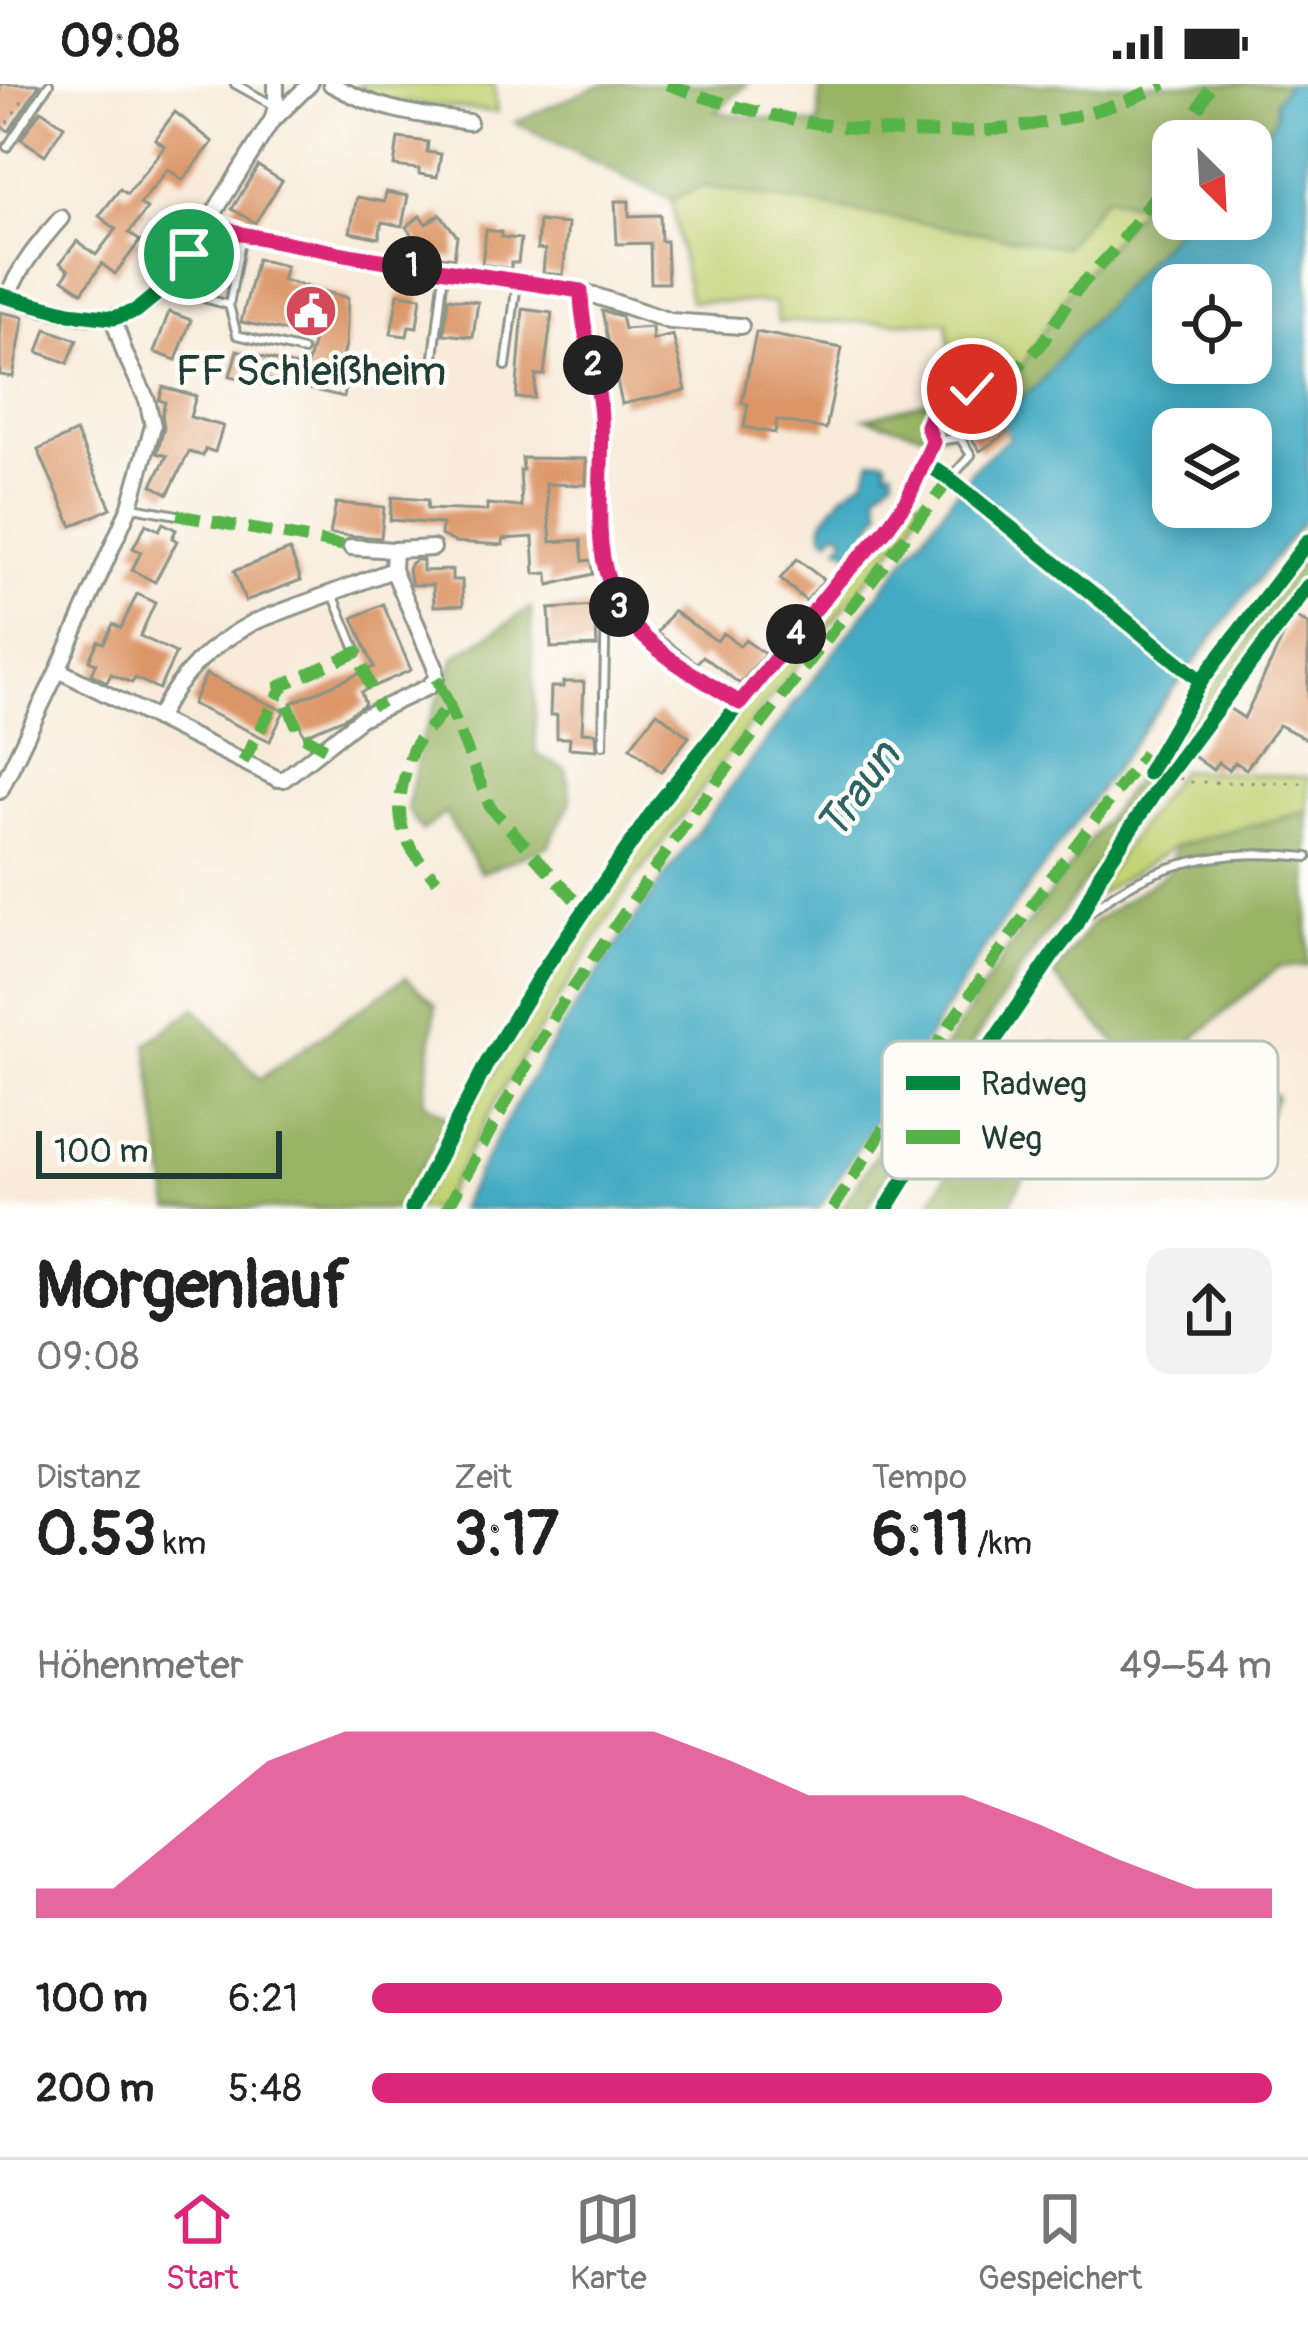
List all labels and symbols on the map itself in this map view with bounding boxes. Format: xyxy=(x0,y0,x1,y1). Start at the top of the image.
north arrow xyxy=(1152,120,1272,240)
pin xyxy=(138,203,240,305)
pin: 1 xyxy=(382,236,442,296)
public building icon: FF Schleißheim xyxy=(283,283,339,339)
pin: 2 xyxy=(563,335,623,395)
pin xyxy=(921,338,1023,440)
place label: FF Schleißheim xyxy=(176,346,446,398)
pin: 3 xyxy=(589,577,649,637)
pin: 4 xyxy=(766,604,826,664)
water label: Traun xyxy=(804,729,914,851)
legend xyxy=(882,1041,1278,1179)
text: Radweg xyxy=(981,1064,1087,1105)
text: Weg xyxy=(981,1118,1042,1159)
scale bar xyxy=(36,1125,282,1178)

